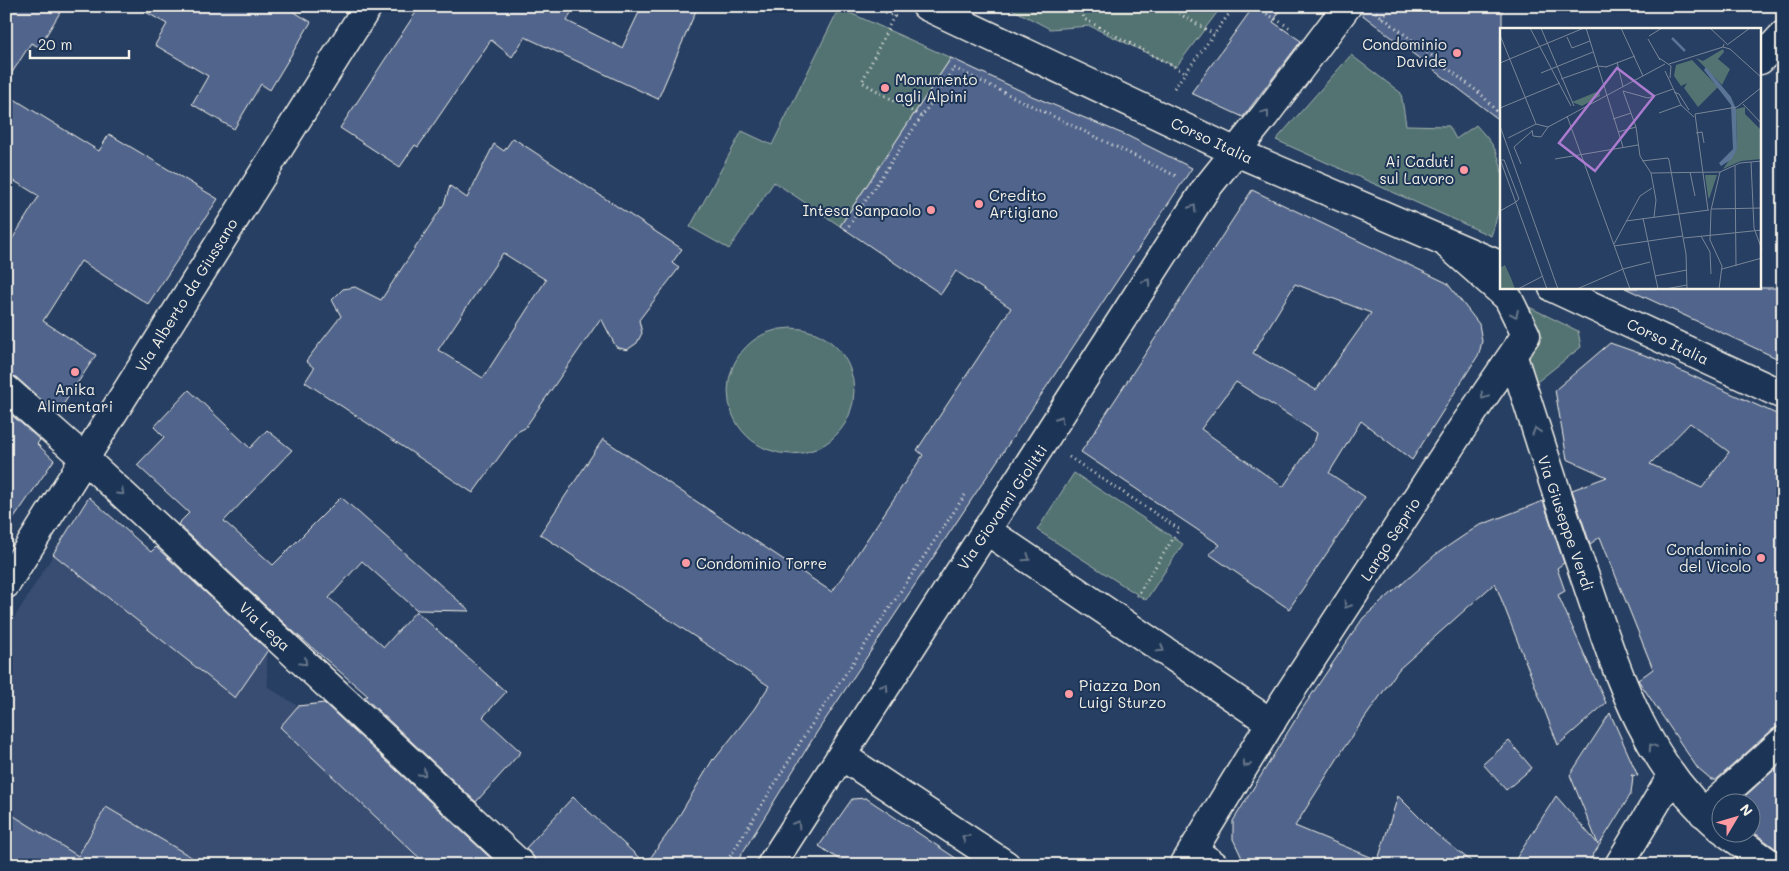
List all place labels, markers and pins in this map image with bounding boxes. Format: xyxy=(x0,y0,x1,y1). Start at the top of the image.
place label: Condominio Davide xyxy=(1362,34,1447,71)
marker: Condominio Davide xyxy=(1451,47,1463,59)
place label: Monumento agli Alpini xyxy=(895,69,978,106)
marker: Monumento agli Alpini xyxy=(879,82,891,94)
place label: Ai Caduti sul Lavoro xyxy=(1379,151,1454,188)
marker: Ai Caduti sul Lavoro xyxy=(1458,164,1470,176)
place label: Credito Artigiano xyxy=(989,185,1058,222)
marker: Credito Artigiano xyxy=(973,198,985,210)
place label: Intesa Sanpaolo xyxy=(803,200,921,220)
marker: Intesa Sanpaolo xyxy=(925,204,937,216)
marker: Anika Alimentari xyxy=(69,366,81,378)
place label: Anika Alimentari xyxy=(37,379,113,416)
place label: Condominio del Vicolo xyxy=(1666,539,1751,576)
marker: Condominio del Vicolo xyxy=(1755,552,1767,564)
place label: Condominio Torre xyxy=(696,553,827,573)
marker: Condominio Torre xyxy=(680,557,692,569)
place label: Piazza Don Luigi Sturzo xyxy=(1079,675,1166,712)
marker: Piazza Don Luigi Sturzo xyxy=(1063,688,1075,700)

